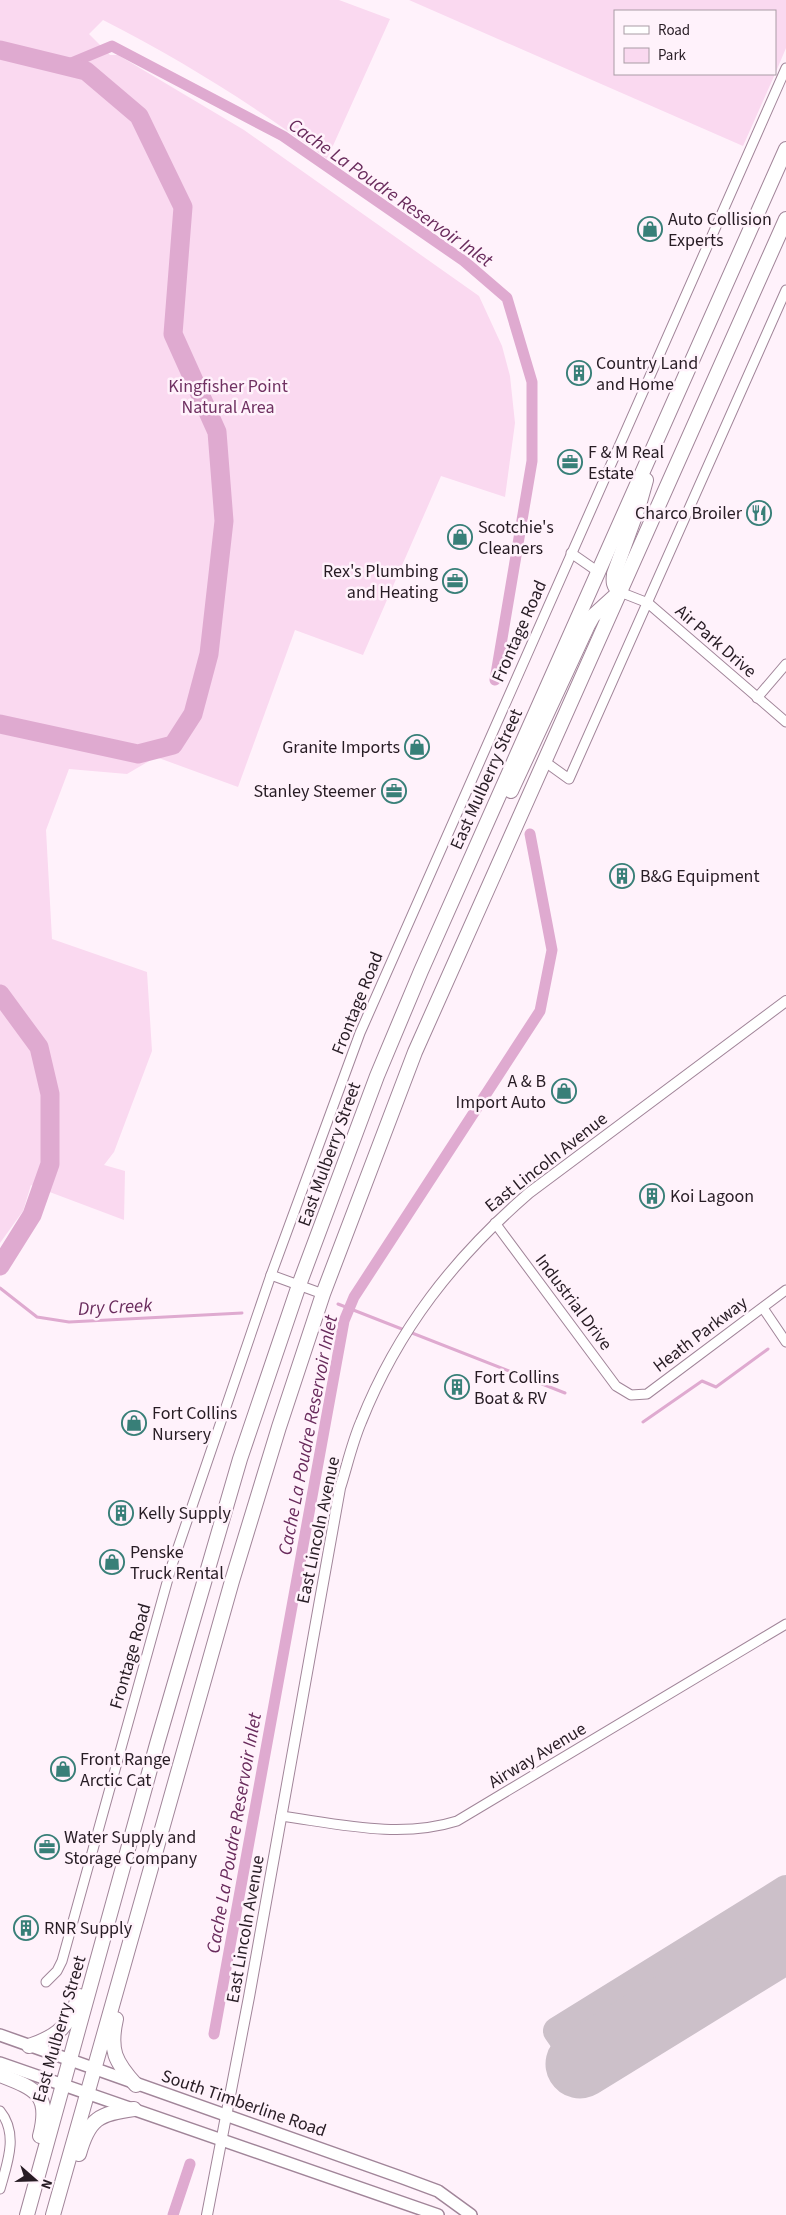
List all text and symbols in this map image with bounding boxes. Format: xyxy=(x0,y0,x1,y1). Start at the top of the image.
legend xyxy=(614,10,776,75)
text: Road xyxy=(658,20,690,41)
text: Park xyxy=(658,45,687,66)
water label: Cache La Poudre Reservoir Inlet xyxy=(283,112,498,275)
place label: Auto Collision Experts xyxy=(668,207,772,253)
shop icon: Auto Collision Experts xyxy=(637,216,663,242)
place label: Country Land and Home xyxy=(596,351,698,397)
building icon: Country Land and Home xyxy=(566,360,592,386)
park label: Kingfisher Point Natural Area xyxy=(168,374,288,420)
place label: F & M Real Estate xyxy=(588,440,664,486)
office icon: F & M Real Estate xyxy=(557,449,583,475)
restaurant icon: Charco Broiler xyxy=(746,500,772,526)
place label: Charco Broiler xyxy=(635,501,743,526)
place label: Scotchie's Cleaners xyxy=(478,515,554,561)
shop icon: Scotchie's Cleaners xyxy=(447,524,473,550)
place label: Rex's Plumbing and Heating xyxy=(323,559,438,605)
office icon: Rex's Plumbing and Heating xyxy=(442,568,468,594)
street label: Frontage Road xyxy=(486,576,553,686)
street label: Air Park Drive xyxy=(670,599,762,684)
street label: East Mulberry Street xyxy=(444,705,529,854)
shop icon: Granite Imports xyxy=(404,734,430,760)
place label: Granite Imports xyxy=(282,735,400,760)
office icon: Stanley Steemer xyxy=(381,778,407,804)
place label: Stanley Steemer xyxy=(254,779,377,804)
building icon: B&G Equipment xyxy=(609,863,635,889)
place label: B&G Equipment xyxy=(640,864,760,889)
street label: Frontage Road xyxy=(325,948,389,1058)
place label: A & B Import Auto xyxy=(456,1069,546,1115)
shop icon: A & B Import Auto xyxy=(551,1078,577,1104)
street label: East Mulberry Street xyxy=(292,1079,367,1230)
street label: East Lincoln Avenue xyxy=(480,1106,613,1218)
building icon: Koi Lagoon xyxy=(639,1183,665,1209)
place label: Koi Lagoon xyxy=(670,1184,754,1209)
street label: Industrial Drive xyxy=(529,1249,618,1356)
street label: Heath Parkway xyxy=(648,1290,753,1378)
water label: Dry Creek xyxy=(77,1292,154,1323)
water label: Cache La Poudre Reservoir Inlet xyxy=(272,1312,345,1557)
place label: Fort Collins Boat & RV xyxy=(474,1365,559,1411)
building icon: Fort Collins Boat & RV xyxy=(444,1374,470,1400)
place label: Fort Collins Nursery xyxy=(152,1401,237,1447)
shop icon: Fort Collins Nursery xyxy=(121,1410,147,1436)
street label: East Lincoln Avenue xyxy=(291,1454,346,1606)
building icon: Kelly Supply xyxy=(108,1500,134,1526)
place label: Kelly Supply xyxy=(138,1501,231,1526)
place label: Penske Truck Rental xyxy=(130,1540,224,1586)
shop icon: Penske Truck Rental xyxy=(99,1549,125,1575)
street label: Frontage Road xyxy=(103,1600,158,1712)
water label: Cache La Poudre Reservoir Inlet xyxy=(200,1710,269,1956)
street label: Airway Avenue xyxy=(484,1716,591,1794)
place label: Front Range Arctic Cat xyxy=(80,1747,171,1793)
shop icon: Front Range Arctic Cat xyxy=(50,1756,76,1782)
place label: Water Supply and Storage Company xyxy=(64,1825,198,1871)
office icon: Water Supply and Storage Company xyxy=(34,1834,60,1860)
street label: East Lincoln Avenue xyxy=(220,1853,271,2005)
building icon: RNR Supply xyxy=(13,1915,39,1941)
place label: RNR Supply xyxy=(44,1916,133,1941)
street label: East Mulberry Street xyxy=(27,1953,92,2106)
street label: South Timberline Road xyxy=(158,2064,330,2143)
north arrow xyxy=(10,2155,60,2205)
text: N xyxy=(35,2176,57,2192)

